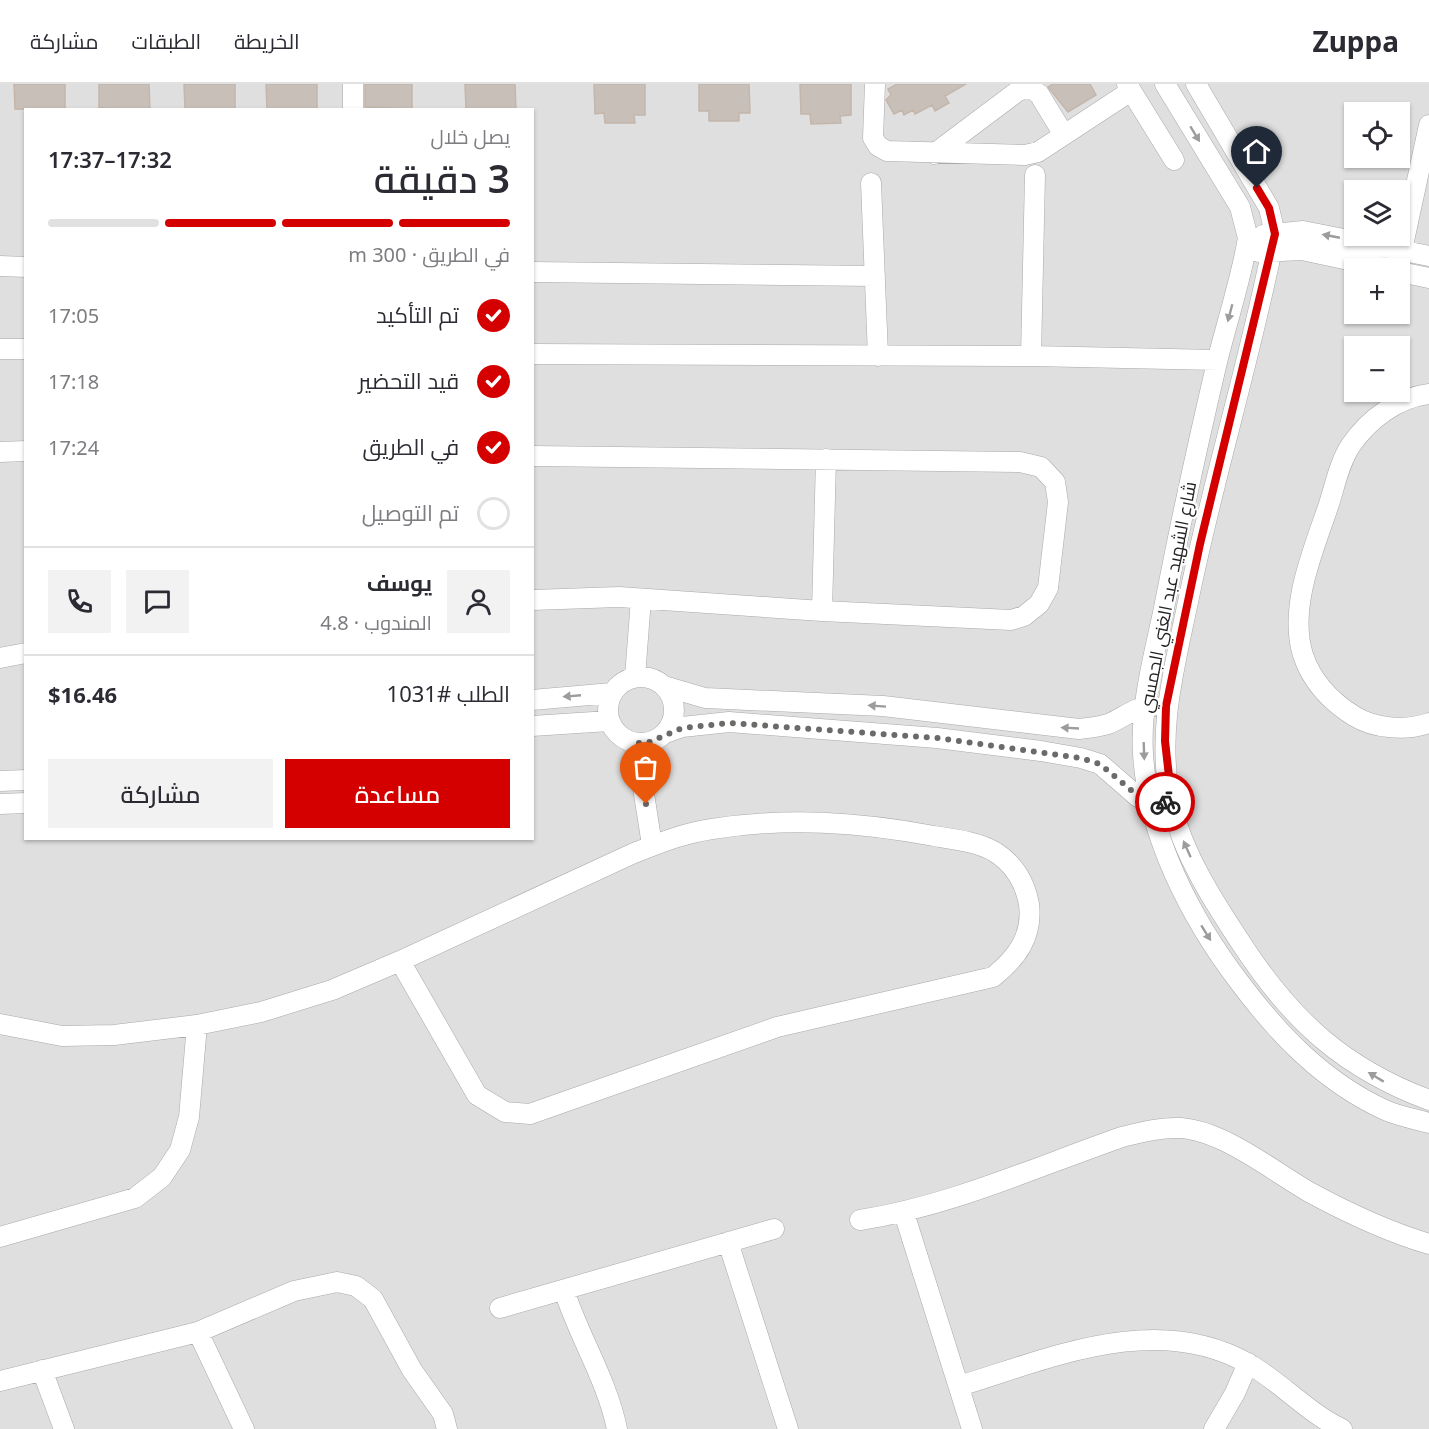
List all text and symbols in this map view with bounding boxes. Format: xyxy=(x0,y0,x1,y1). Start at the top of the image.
text: Zuppa xyxy=(1312,22,1399,60)
text: مشاركة xyxy=(30,27,99,55)
text: الطبقات xyxy=(132,27,201,55)
text: الخريطة xyxy=(234,27,300,55)
map controls xyxy=(1344,102,1410,402)
button: locate xyxy=(1344,102,1410,168)
text: يصل خلال xyxy=(431,123,510,150)
one-way arrow xyxy=(1190,126,1201,142)
pin xyxy=(1231,126,1282,188)
icon: home xyxy=(1240,135,1273,168)
text: 17:32–17:37 xyxy=(48,144,172,174)
text: 3 دقيقة xyxy=(374,151,510,204)
button: layers xyxy=(1344,180,1410,246)
one-way arrow xyxy=(1321,231,1340,240)
text: في الطريق · 300 m xyxy=(348,241,510,268)
button: + xyxy=(1344,258,1410,324)
text: تم التأكيد xyxy=(376,299,459,329)
icon: check xyxy=(477,299,510,332)
text: 17:05 xyxy=(48,302,99,329)
one-way arrow xyxy=(1224,304,1234,322)
button: − xyxy=(1344,336,1410,402)
text: قيد التحضير xyxy=(358,365,459,395)
icon: check xyxy=(477,365,510,398)
text: 17:18 xyxy=(48,368,99,395)
text: في الطريق xyxy=(362,431,459,461)
icon: check xyxy=(477,431,510,464)
text: 17:24 xyxy=(48,434,99,461)
street label: شارع الشهيد عبد الغني الجمسي xyxy=(1133,479,1204,715)
text: تم التوصيل xyxy=(362,497,459,527)
text: يوسف xyxy=(367,567,432,597)
button: phone xyxy=(48,570,111,633)
button: chat xyxy=(126,570,189,633)
button: person xyxy=(447,570,510,633)
text: المندوب · 4.8 xyxy=(320,609,432,636)
text: الطلب #1031 xyxy=(387,678,510,708)
text: $16.46 xyxy=(48,679,117,709)
one-way arrow xyxy=(563,692,582,701)
one-way arrow xyxy=(867,701,886,710)
one-way arrow xyxy=(1061,724,1080,733)
one-way arrow xyxy=(1139,741,1148,760)
pin xyxy=(620,742,671,804)
icon: bag xyxy=(629,751,662,784)
button: مشاركة xyxy=(48,759,273,828)
button: مساعدة xyxy=(285,759,510,828)
courier xyxy=(1135,772,1195,832)
icon: bike xyxy=(1149,786,1182,819)
one-way arrow xyxy=(1183,841,1192,858)
one-way arrow xyxy=(1201,925,1212,942)
one-way arrow xyxy=(1368,1071,1384,1082)

